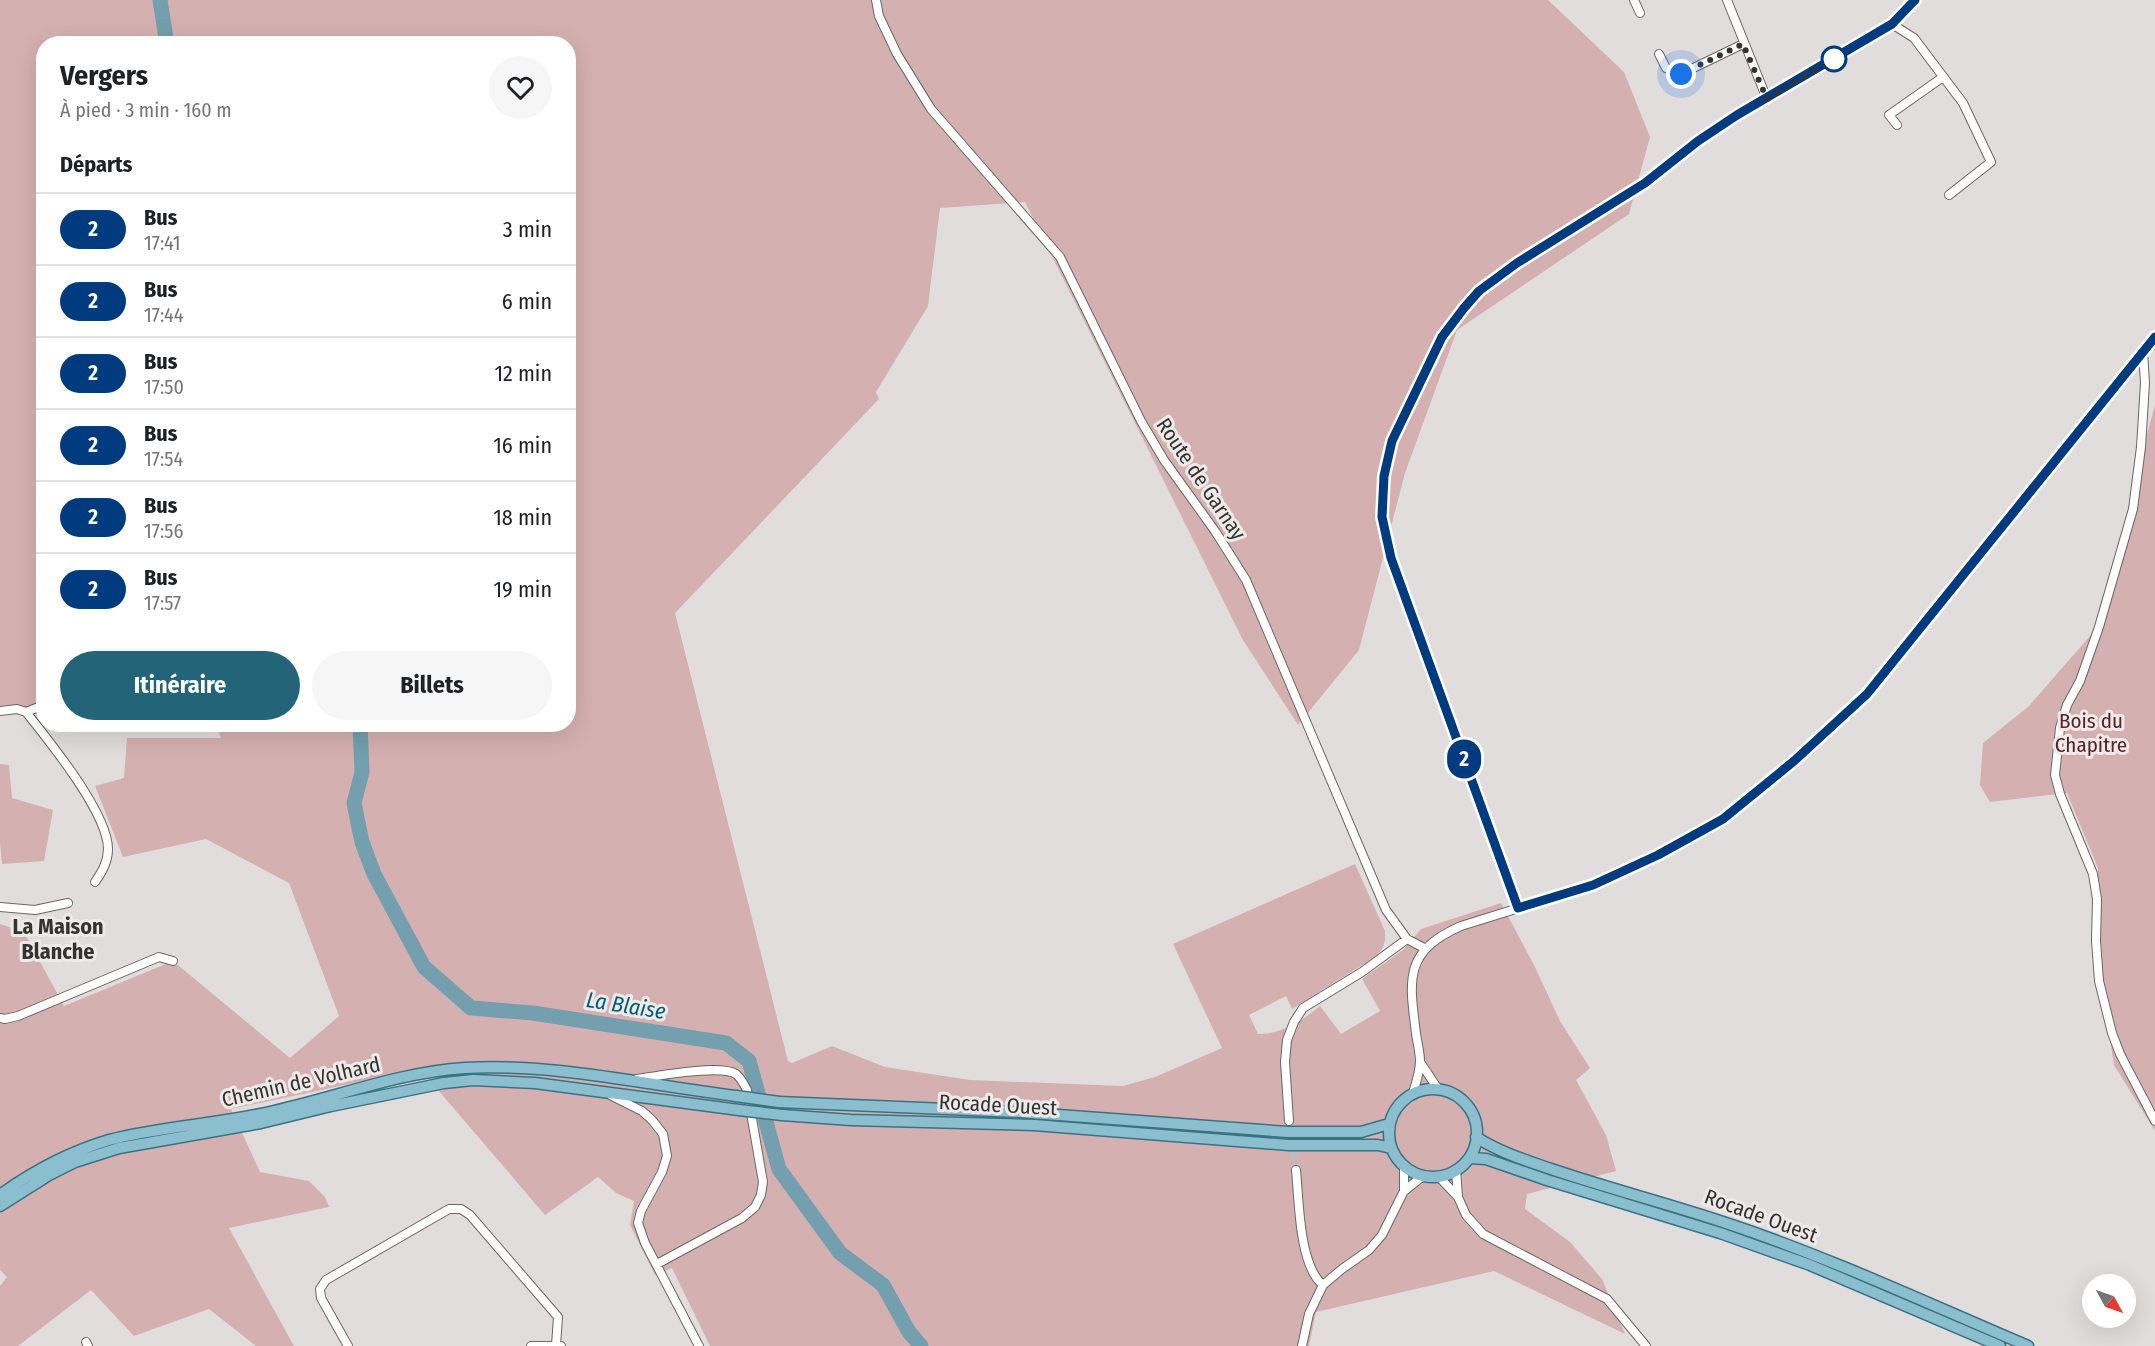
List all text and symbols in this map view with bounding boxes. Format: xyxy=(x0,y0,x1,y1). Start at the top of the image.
unlabelled marker xyxy=(1821,46,1847,72)
button: heart xyxy=(489,56,552,119)
text: Vergers xyxy=(60,59,148,92)
your location xyxy=(1666,59,1696,89)
text: À pied · 3 min · 160 m xyxy=(60,98,232,122)
text: Départs xyxy=(60,151,132,178)
text: Bus xyxy=(144,204,177,231)
text: 2 xyxy=(88,216,98,242)
text: 3 min xyxy=(503,216,552,243)
text: 17:41 xyxy=(144,231,180,255)
text: Bus xyxy=(144,276,177,303)
text: 2 xyxy=(88,288,98,314)
text: 6 min xyxy=(502,288,552,315)
text: 17:44 xyxy=(144,303,183,327)
text: Bus xyxy=(144,348,177,375)
text: 2 xyxy=(88,360,98,386)
text: 12 min xyxy=(494,360,552,387)
text: 17:50 xyxy=(144,375,184,399)
street label: Route de Garnay xyxy=(1151,413,1252,546)
text: Bus xyxy=(144,420,177,447)
text: 2 xyxy=(88,432,98,458)
text: 16 min xyxy=(493,432,552,459)
text: 17:54 xyxy=(144,447,183,471)
text: Bus xyxy=(144,492,177,519)
text: 2 xyxy=(88,504,98,530)
text: 18 min xyxy=(493,504,552,531)
text: 17:56 xyxy=(144,519,183,543)
text: Bus xyxy=(144,564,177,591)
text: 2 xyxy=(88,576,98,602)
text: 19 min xyxy=(494,576,552,603)
text: 17:57 xyxy=(144,591,181,615)
button: Itinéraire xyxy=(60,651,300,720)
button: Billets xyxy=(312,651,552,720)
park label: Bois du Chapitre xyxy=(2055,708,2127,758)
line badge: 2 xyxy=(1444,740,1484,778)
text: 2 xyxy=(1459,746,1469,772)
district label: La Maison Blanche xyxy=(12,913,104,965)
water label: La Blaise xyxy=(584,986,668,1025)
street label: Chemin de Volhard xyxy=(219,1051,383,1113)
street label: Rocade Ouest xyxy=(938,1089,1058,1121)
street label: Rocade Ouest xyxy=(1701,1184,1821,1248)
north arrow xyxy=(2082,1274,2136,1328)
map controls xyxy=(2082,1274,2136,1328)

